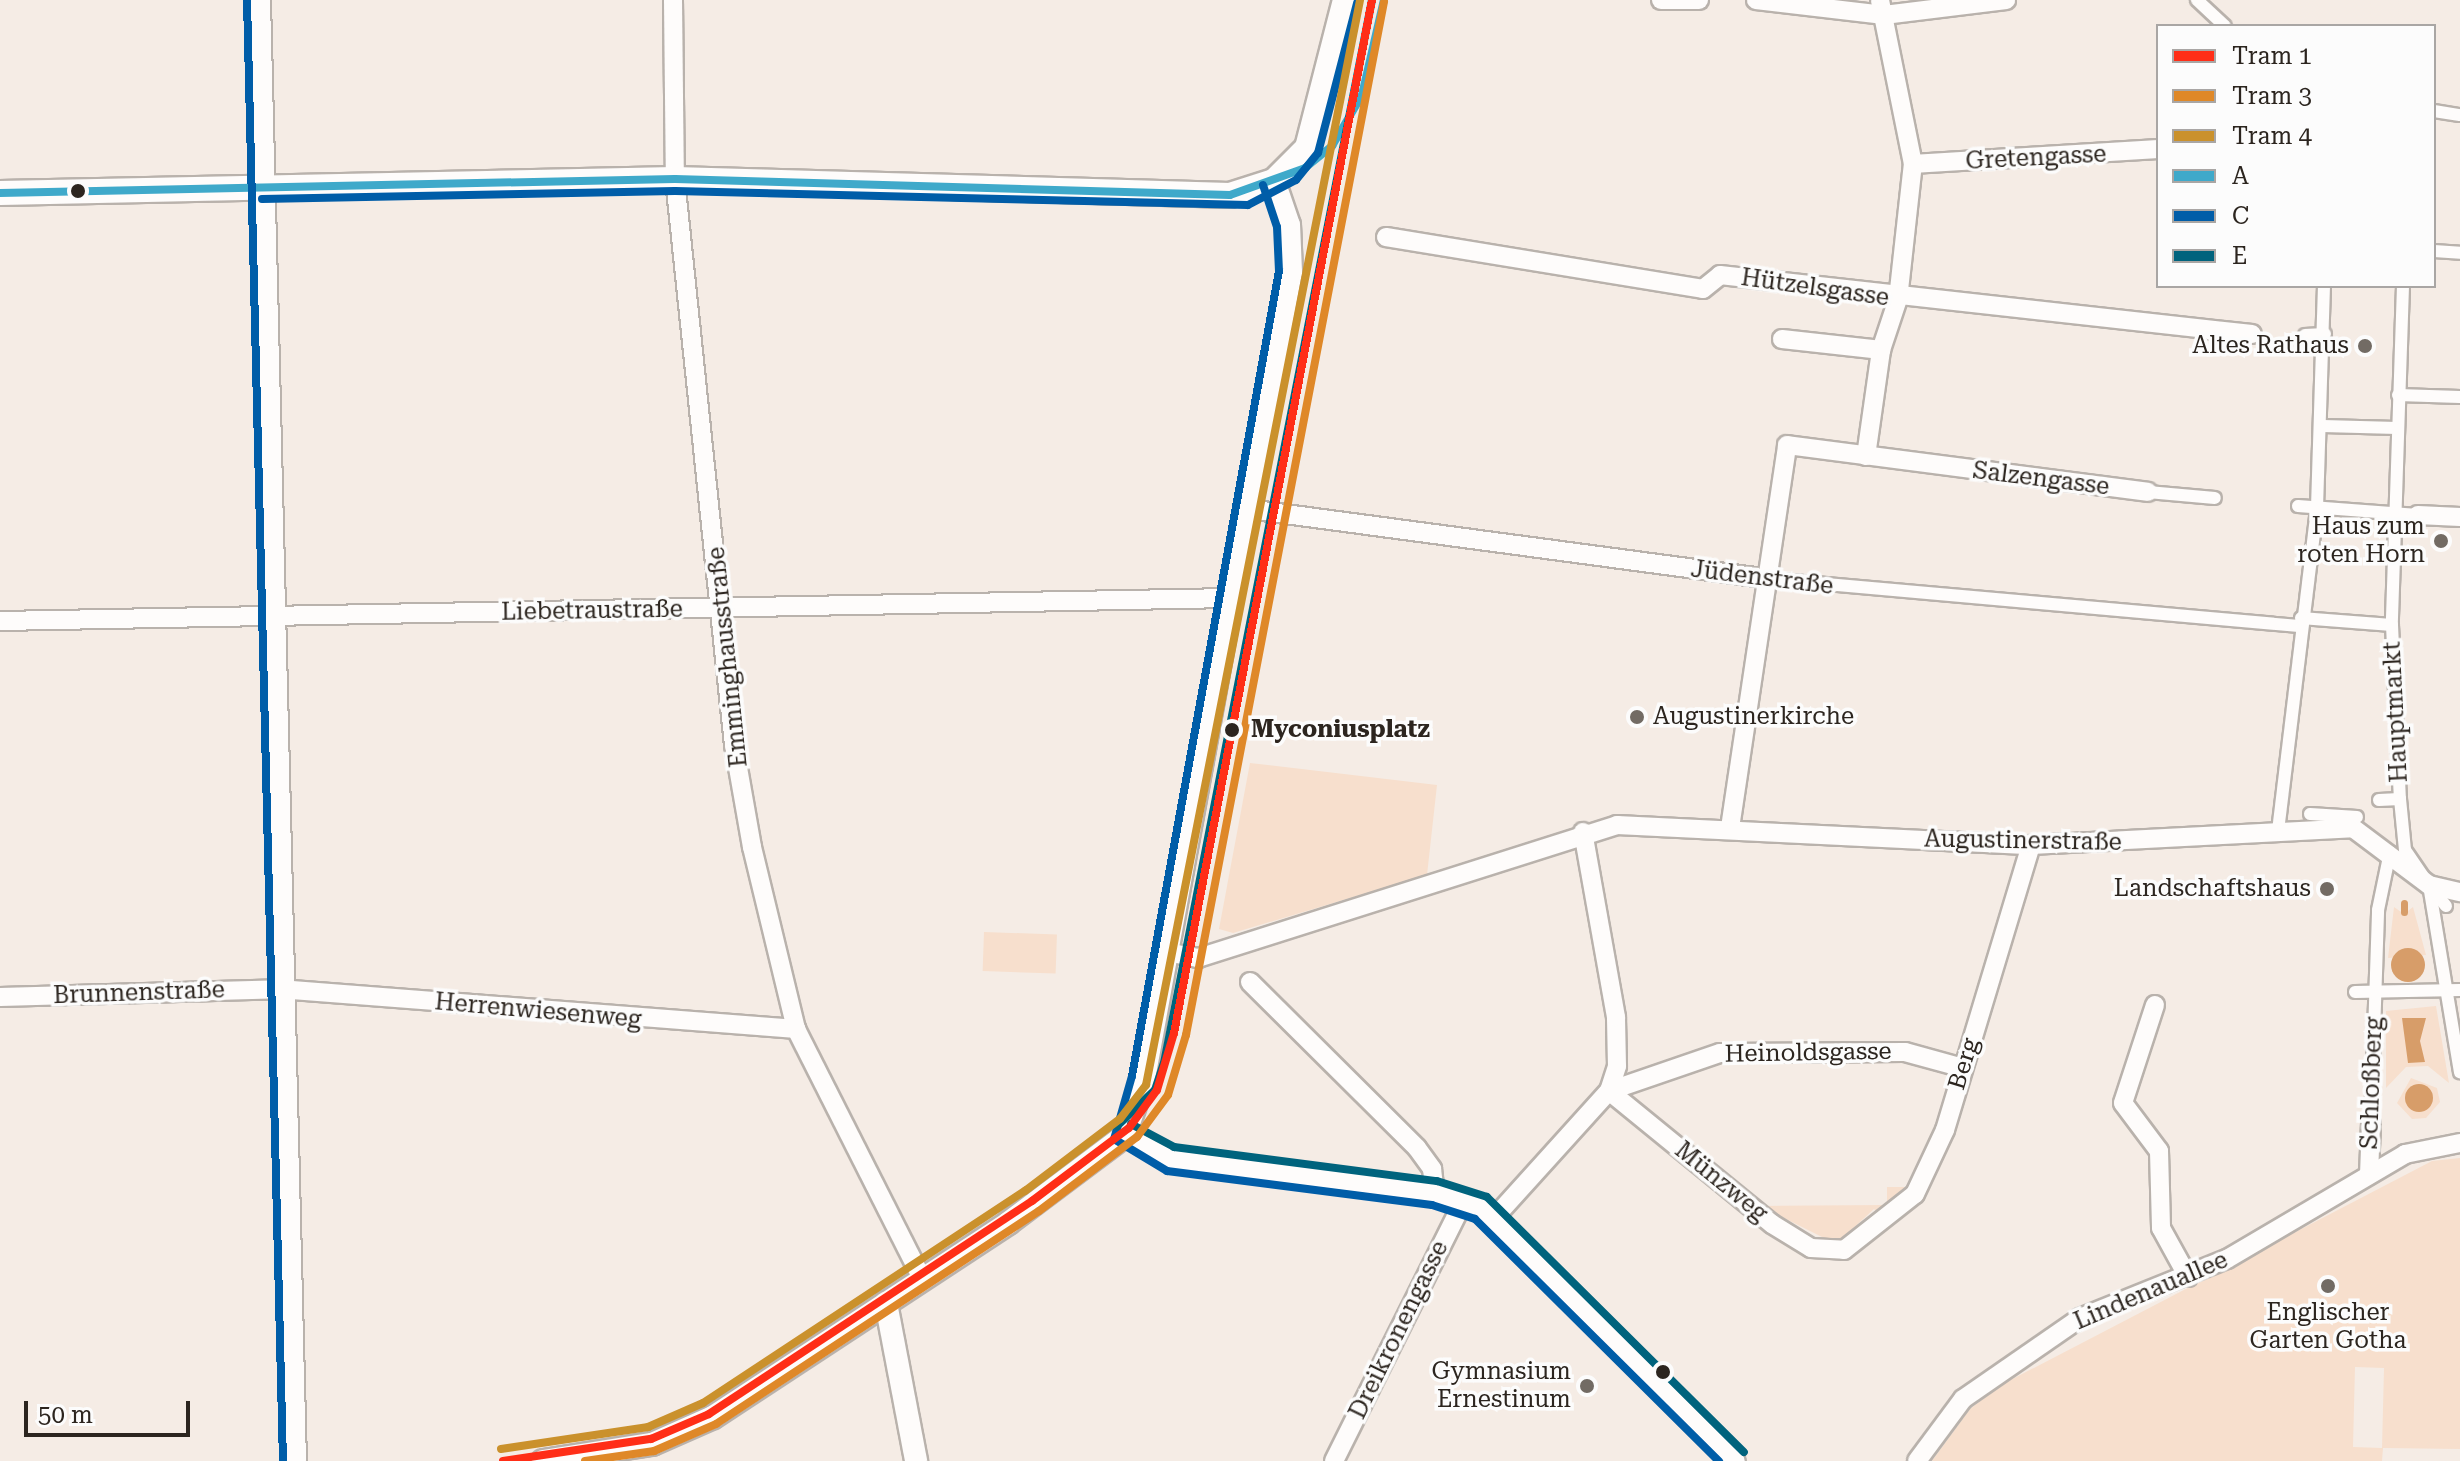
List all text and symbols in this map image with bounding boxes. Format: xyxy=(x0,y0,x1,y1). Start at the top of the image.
legend xyxy=(2156,24,2436,288)
text: Tram 1 xyxy=(2232,42,2312,70)
text: Tram 3 xyxy=(2232,82,2312,110)
text: Tram 4 xyxy=(2232,122,2312,150)
street label: Gretengasse xyxy=(1965,140,2107,176)
text: A xyxy=(2232,162,2249,190)
unlabelled marker xyxy=(70,183,86,199)
text: C xyxy=(2232,202,2249,230)
text: E xyxy=(2232,242,2247,270)
street label: Hützelsgasse xyxy=(1739,263,1891,313)
place label: Altes Rathaus xyxy=(2192,332,2349,360)
marker: Altes Rathaus xyxy=(2356,337,2374,355)
street label: Salzengasse xyxy=(1971,456,2111,502)
place label: Haus zum roten Horn xyxy=(2297,513,2425,569)
marker: Haus zum roten Horn xyxy=(2432,532,2450,550)
street label: Emminghausstraße xyxy=(702,545,754,769)
street label: Jüdenstraße xyxy=(1689,555,1835,601)
street label: Liebetraustraße xyxy=(501,595,683,627)
street label: Hauptmarkt xyxy=(2378,641,2414,783)
place label: Augustinerkirche xyxy=(1653,703,1854,731)
marker: Augustinerkirche xyxy=(1628,708,1646,726)
place label: Myconiusplatz xyxy=(1251,716,1430,744)
marker: Myconiusplatz xyxy=(1220,718,1244,742)
street label: Augustinerstraße xyxy=(1924,825,2122,857)
place label: Landschaftshaus xyxy=(2114,875,2311,903)
marker: Landschaftshaus xyxy=(2318,880,2336,898)
street label: Brunnenstraße xyxy=(53,976,225,1010)
street label: Herrenwiesenweg xyxy=(434,988,642,1034)
street label: Schloßberg xyxy=(2355,1016,2389,1150)
street label: Berg xyxy=(1943,1035,1985,1093)
street label: Heinoldsgasse xyxy=(1724,1037,1892,1069)
street label: Münzweg xyxy=(1669,1136,1773,1228)
street label: Dreikronengasse xyxy=(1343,1236,1455,1424)
street label: Lindenauallee xyxy=(2070,1246,2232,1336)
marker: Englischer Garten Gotha xyxy=(2319,1277,2337,1295)
place label: Englischer Garten Gotha xyxy=(2249,1299,2407,1355)
place label: Gymnasium Ernestinum xyxy=(1431,1358,1571,1414)
unlabelled marker xyxy=(1655,1364,1671,1380)
marker: Gymnasium Ernestinum xyxy=(1578,1377,1596,1395)
scale bar xyxy=(28,1385,194,1435)
text: 50 m xyxy=(38,1401,93,1429)

